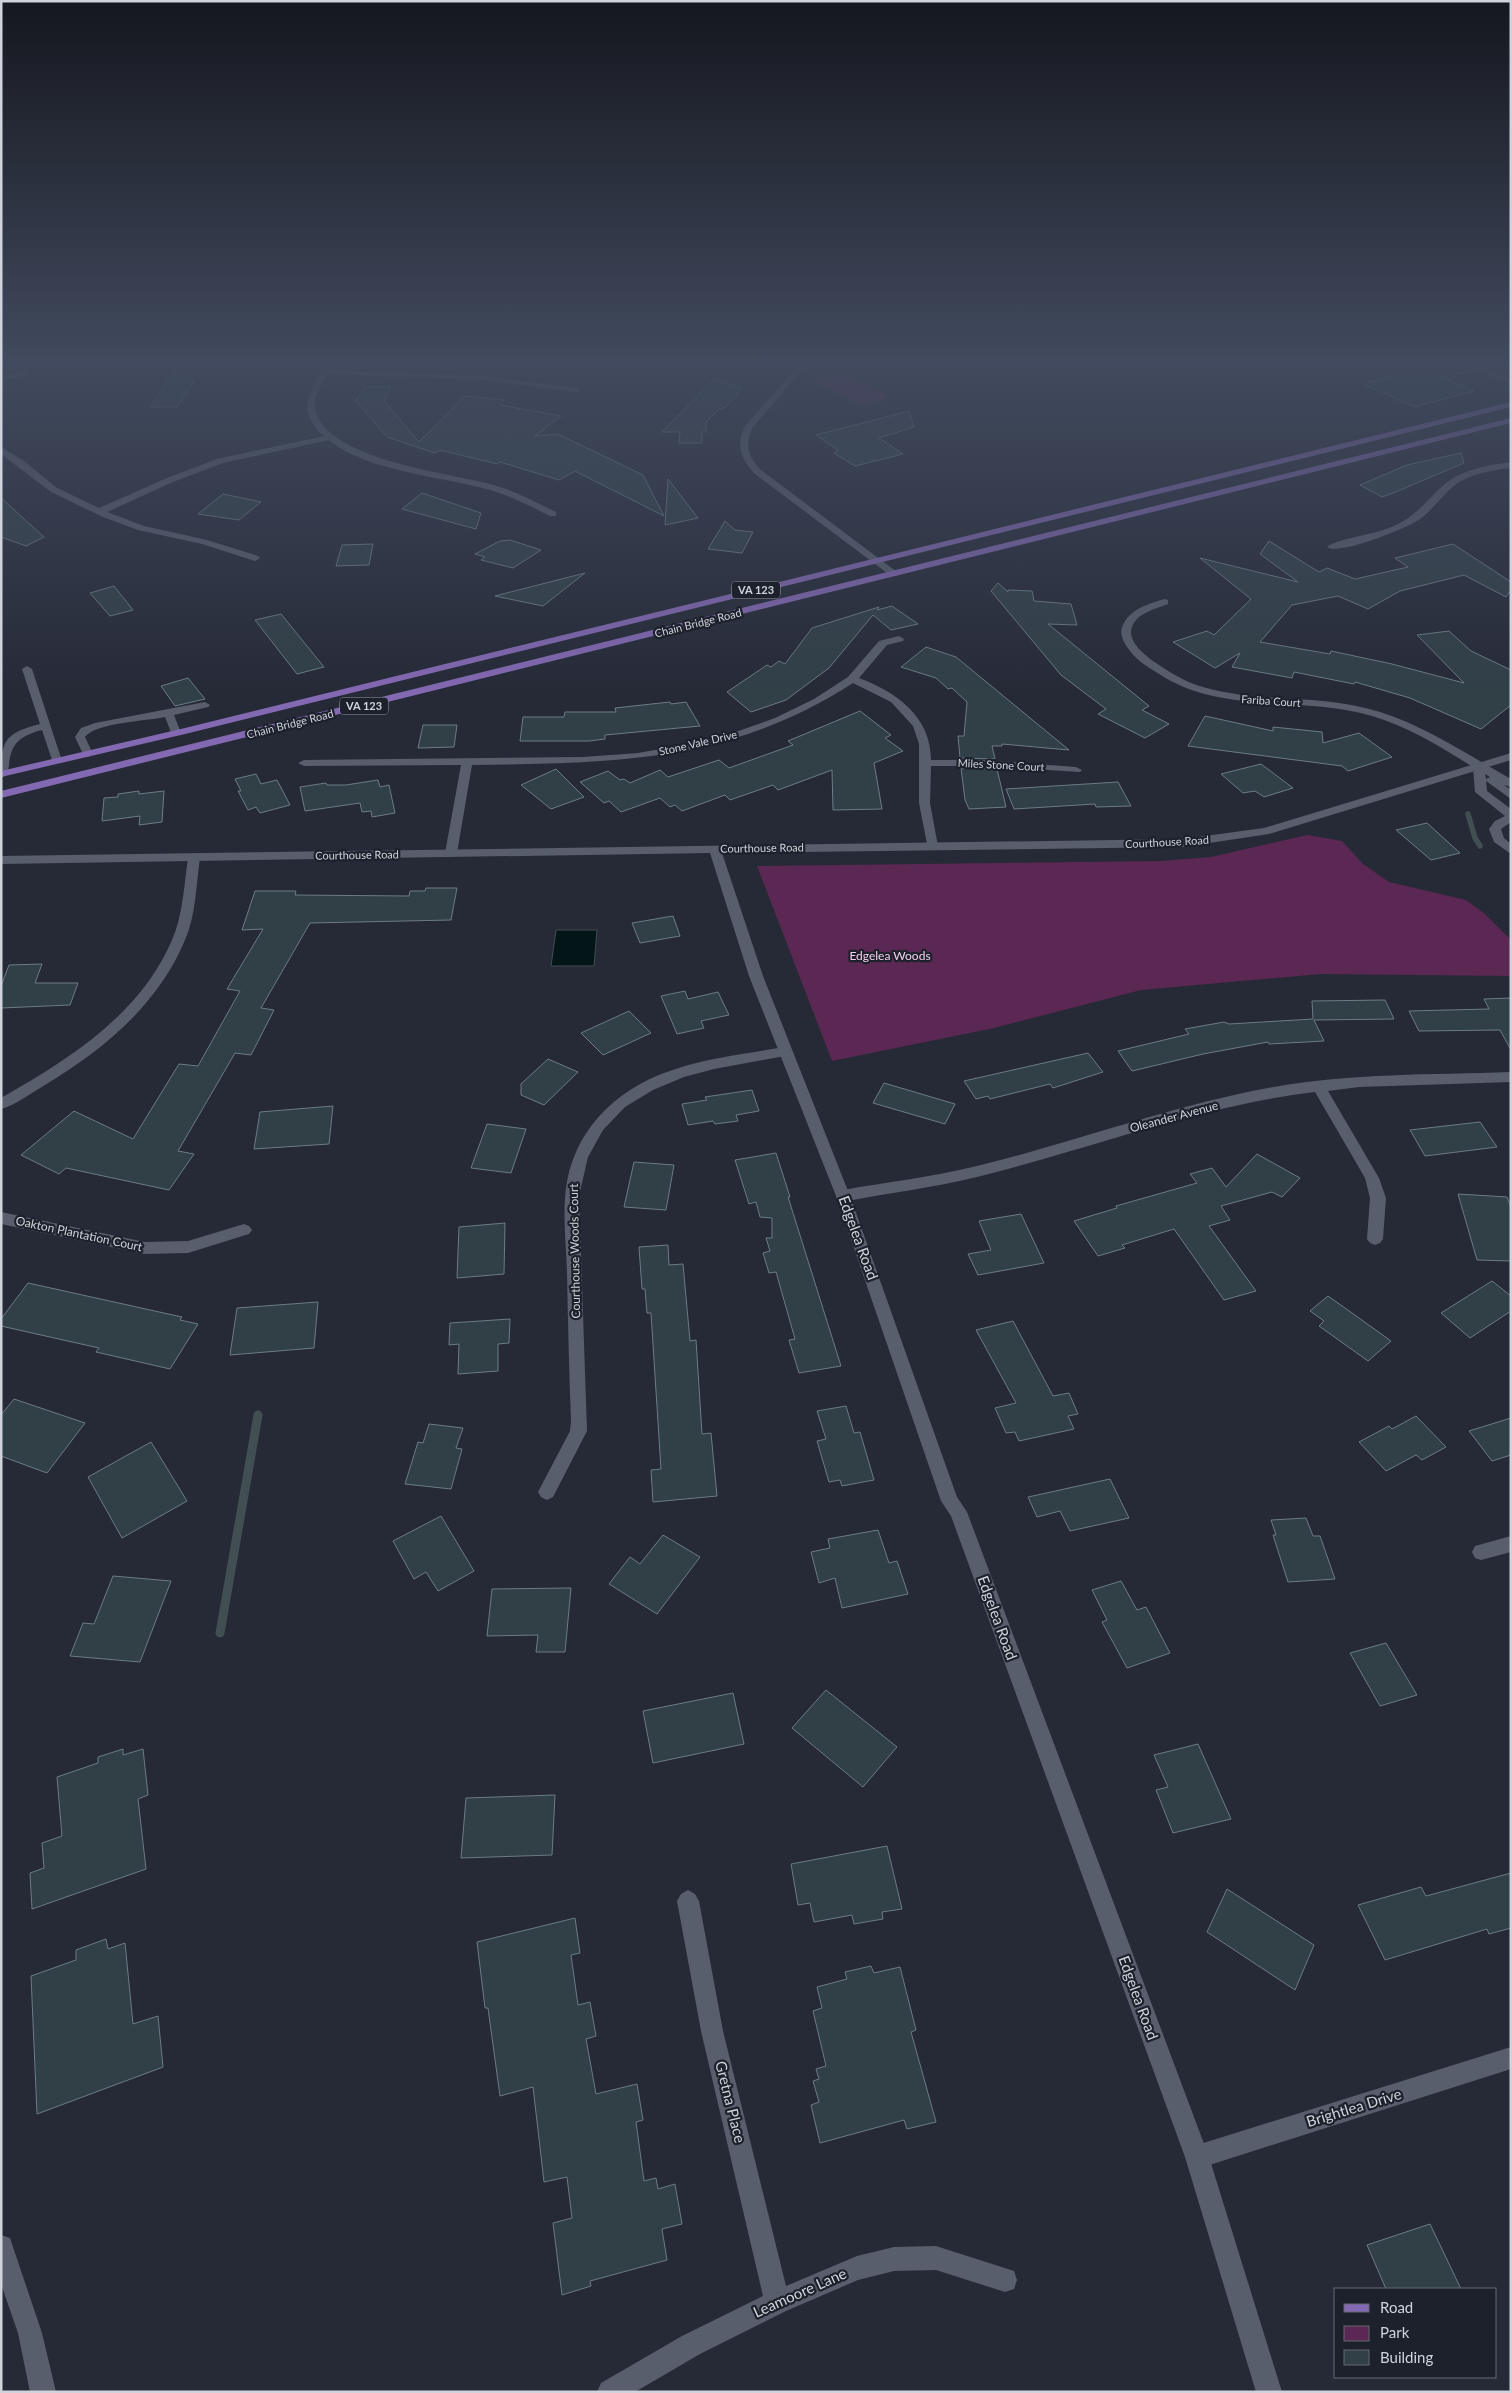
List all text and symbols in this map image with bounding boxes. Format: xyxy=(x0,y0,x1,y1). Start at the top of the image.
road number: VA 123 xyxy=(732,582,780,598)
street label: Chain Bridge Road xyxy=(653,605,743,640)
street label: Fariba Court xyxy=(1241,692,1301,709)
road number: VA 123 xyxy=(340,698,388,714)
street label: Chain Bridge Road xyxy=(245,706,335,741)
street label: Stone Vale Drive xyxy=(658,727,738,758)
street label: Miles Stone Court xyxy=(957,756,1045,773)
street label: Courthouse Road xyxy=(1125,833,1209,850)
street label: Courthouse Road xyxy=(720,840,804,855)
street label: Courthouse Road xyxy=(315,847,399,862)
park label: Edgelea Woods xyxy=(849,948,931,963)
street label: Oleander Avenue xyxy=(1128,1098,1220,1136)
street label: Courthouse Woods Court xyxy=(566,1183,583,1319)
street label: Edgelea Road xyxy=(835,1193,883,1282)
street label: Oakton Plantation Court xyxy=(14,1213,145,1254)
street label: Edgelea Road xyxy=(974,1573,1022,1662)
street label: Edgelea Road xyxy=(1115,1953,1163,2042)
street label: Gretna Place xyxy=(712,2059,750,2145)
street label: Brightlea Drive xyxy=(1304,2084,1404,2130)
street label: Leamoore Lane xyxy=(750,2263,849,2321)
legend xyxy=(1334,2288,1497,2378)
text: Road xyxy=(1380,2298,1413,2316)
text: Park xyxy=(1380,2323,1410,2341)
text: Building xyxy=(1380,2348,1433,2366)

